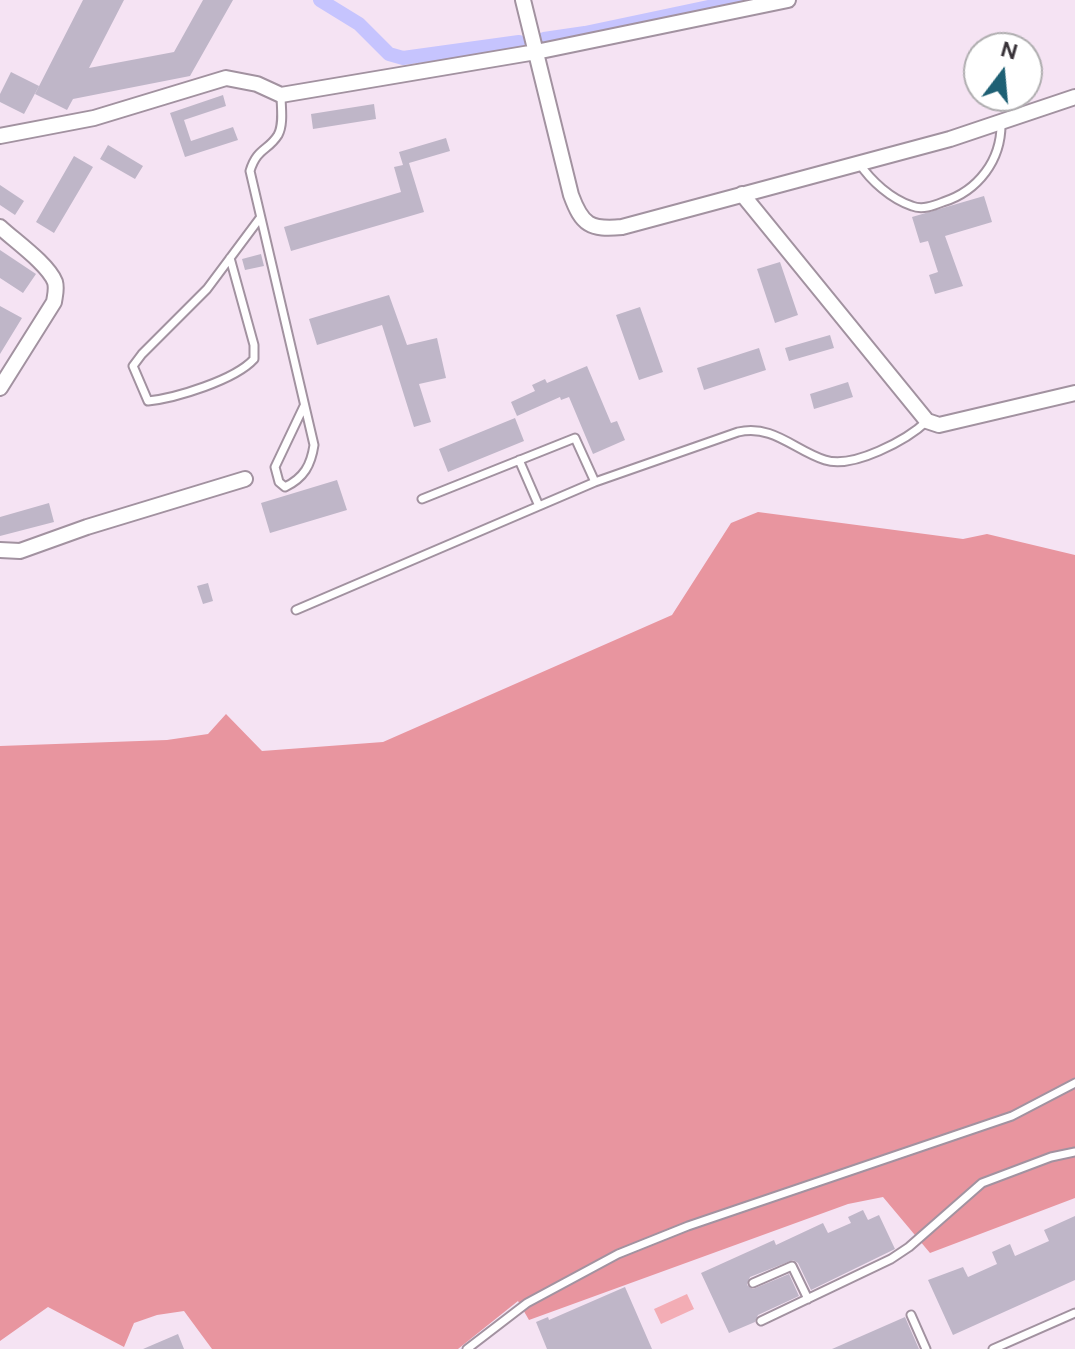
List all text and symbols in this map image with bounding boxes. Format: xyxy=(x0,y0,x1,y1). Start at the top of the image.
north arrow xyxy=(963,32,1043,112)
text: N xyxy=(997,34,1021,67)

